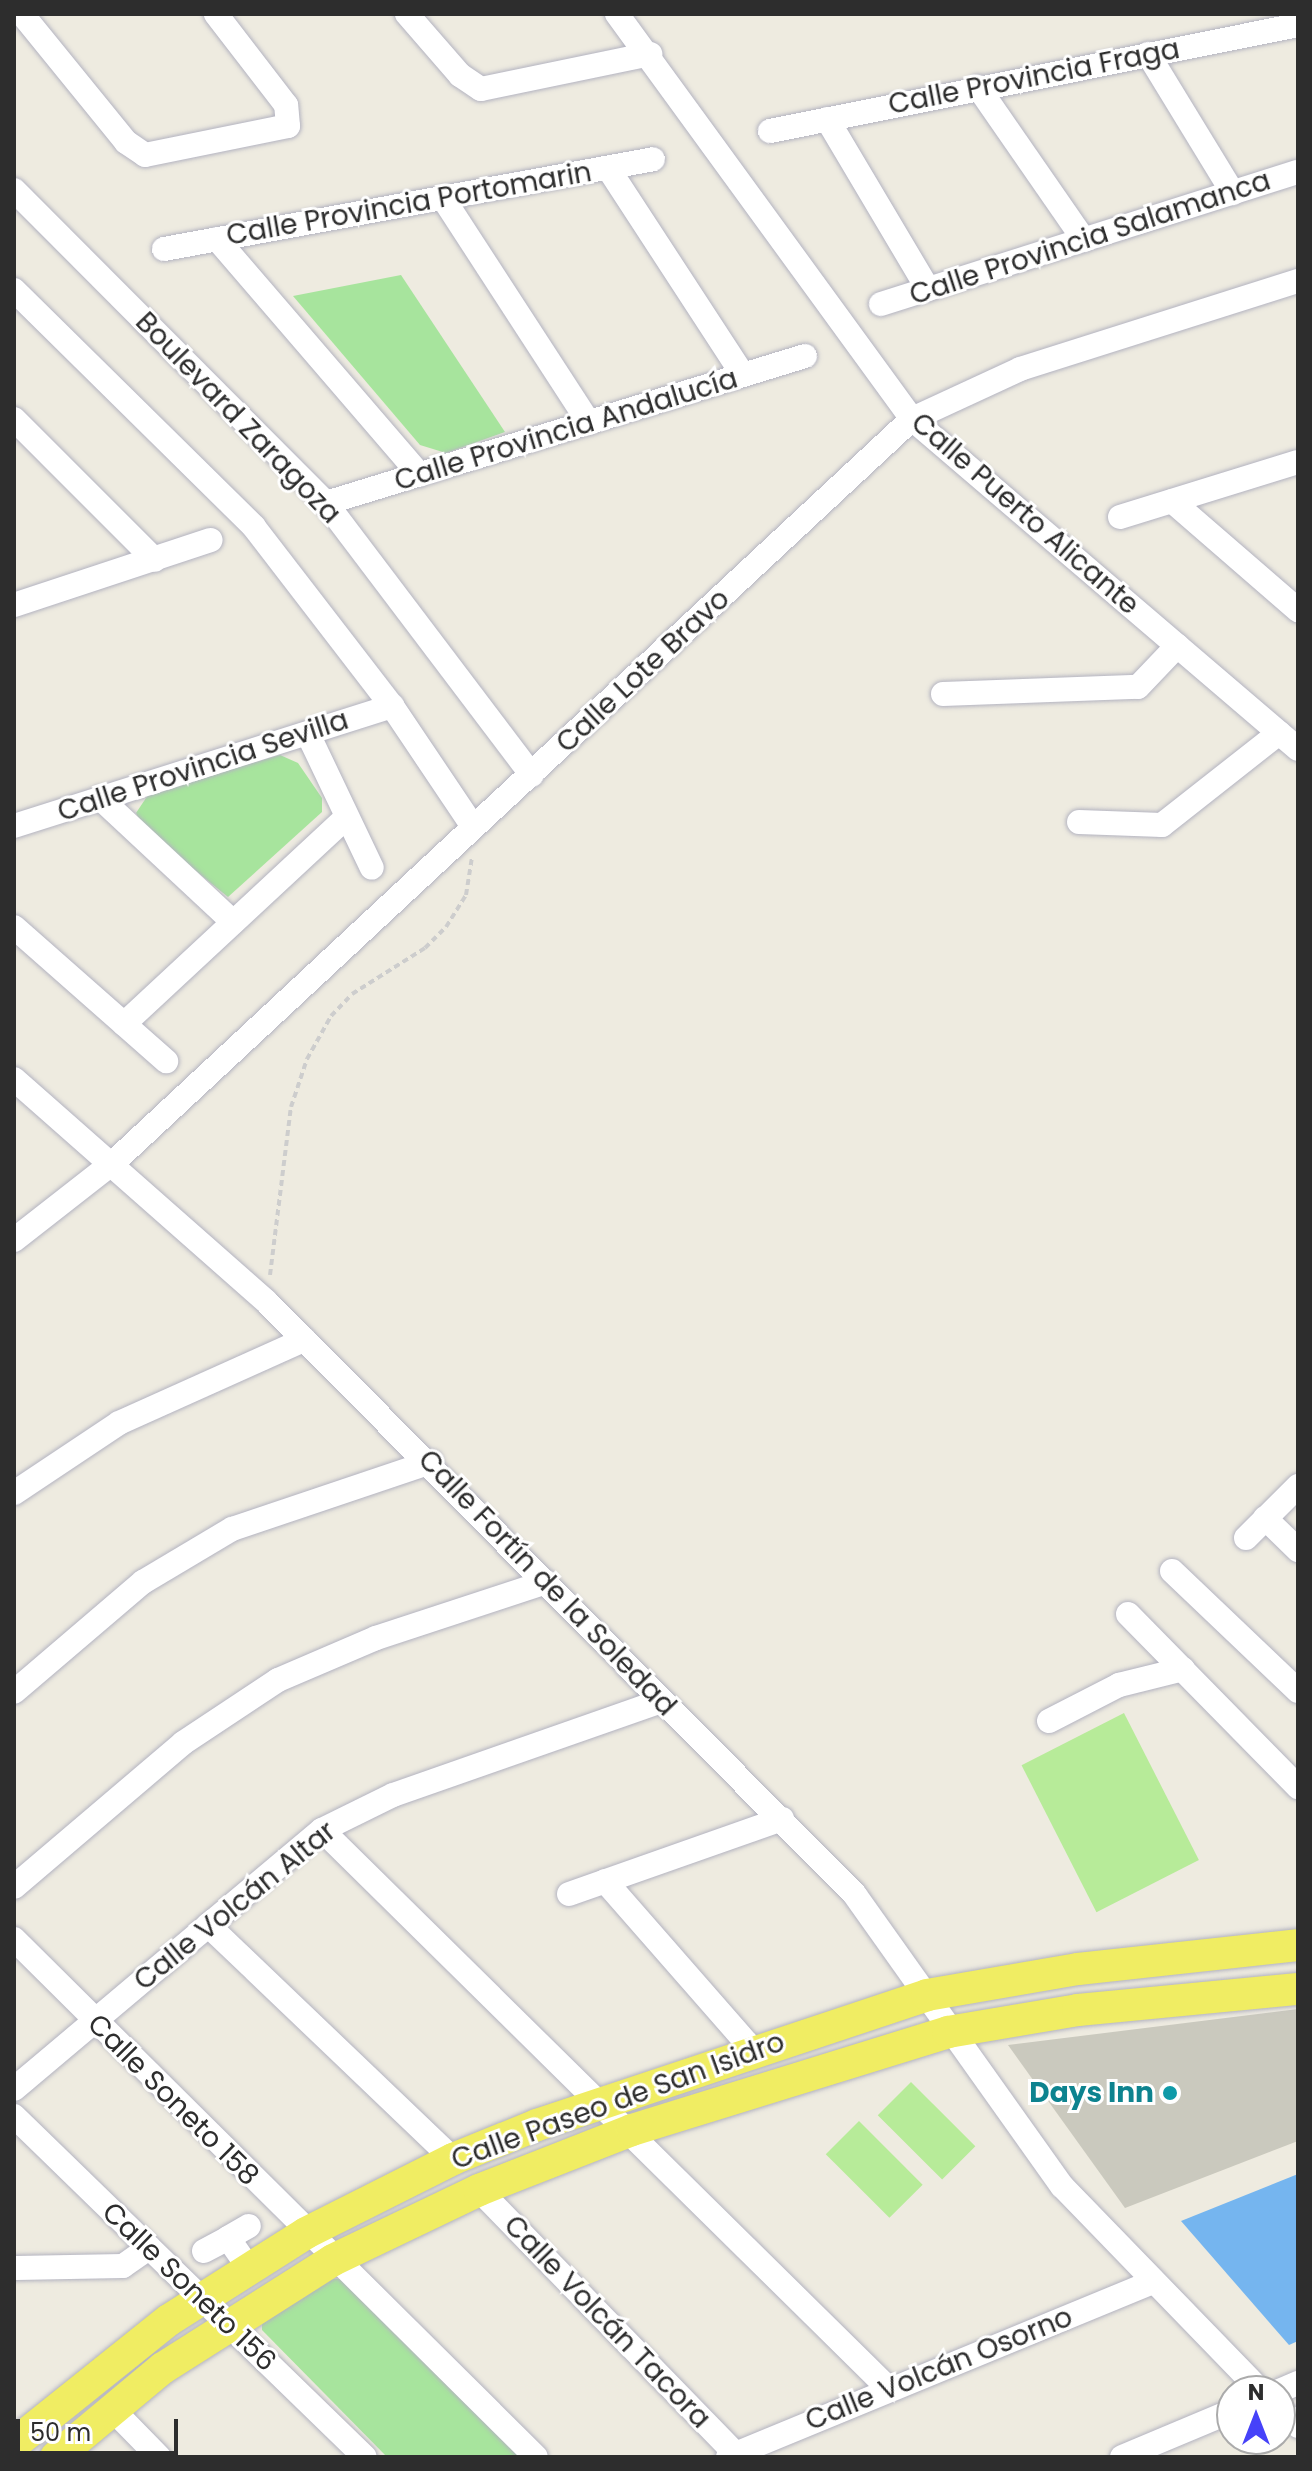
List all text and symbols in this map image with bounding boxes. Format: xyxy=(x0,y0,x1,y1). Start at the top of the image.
street label: Calle Provincia Fraga xyxy=(886,32,1182,122)
street label: Calle Provincia Portomarin xyxy=(224,155,594,253)
street label: Calle Provincia Salamanca xyxy=(905,164,1275,312)
street label: Boulevard Zaragoza xyxy=(128,305,348,531)
street label: Calle Provincia Andalucía xyxy=(390,362,742,498)
street label: Calle Puerto Alicante xyxy=(904,406,1146,622)
street label: Calle Lote Bravo xyxy=(549,582,737,760)
street label: Calle Provincia Sevilla xyxy=(53,703,353,829)
street label: Calle Fortín de la Soledad xyxy=(411,1443,683,1723)
street label: Calle Volcán Altar xyxy=(127,1814,343,1998)
street label: Calle Soneto 158 xyxy=(80,2007,266,2193)
street label: Calle Paseo de San Isidro xyxy=(447,2025,789,2177)
place label: Days Inn xyxy=(1029,2076,1154,2110)
marker: Days Inn xyxy=(1161,2084,1179,2102)
street label: Calle Soneto 156 xyxy=(95,2195,283,2379)
street label: Calle Volcán Tacora xyxy=(497,2209,717,2435)
street label: Calle Volcán Osorno xyxy=(801,2300,1077,2438)
north arrow xyxy=(1216,2375,1296,2455)
text: N xyxy=(1248,2377,1264,2408)
scale bar xyxy=(20,2403,182,2453)
text: 50 m xyxy=(30,2416,91,2449)

